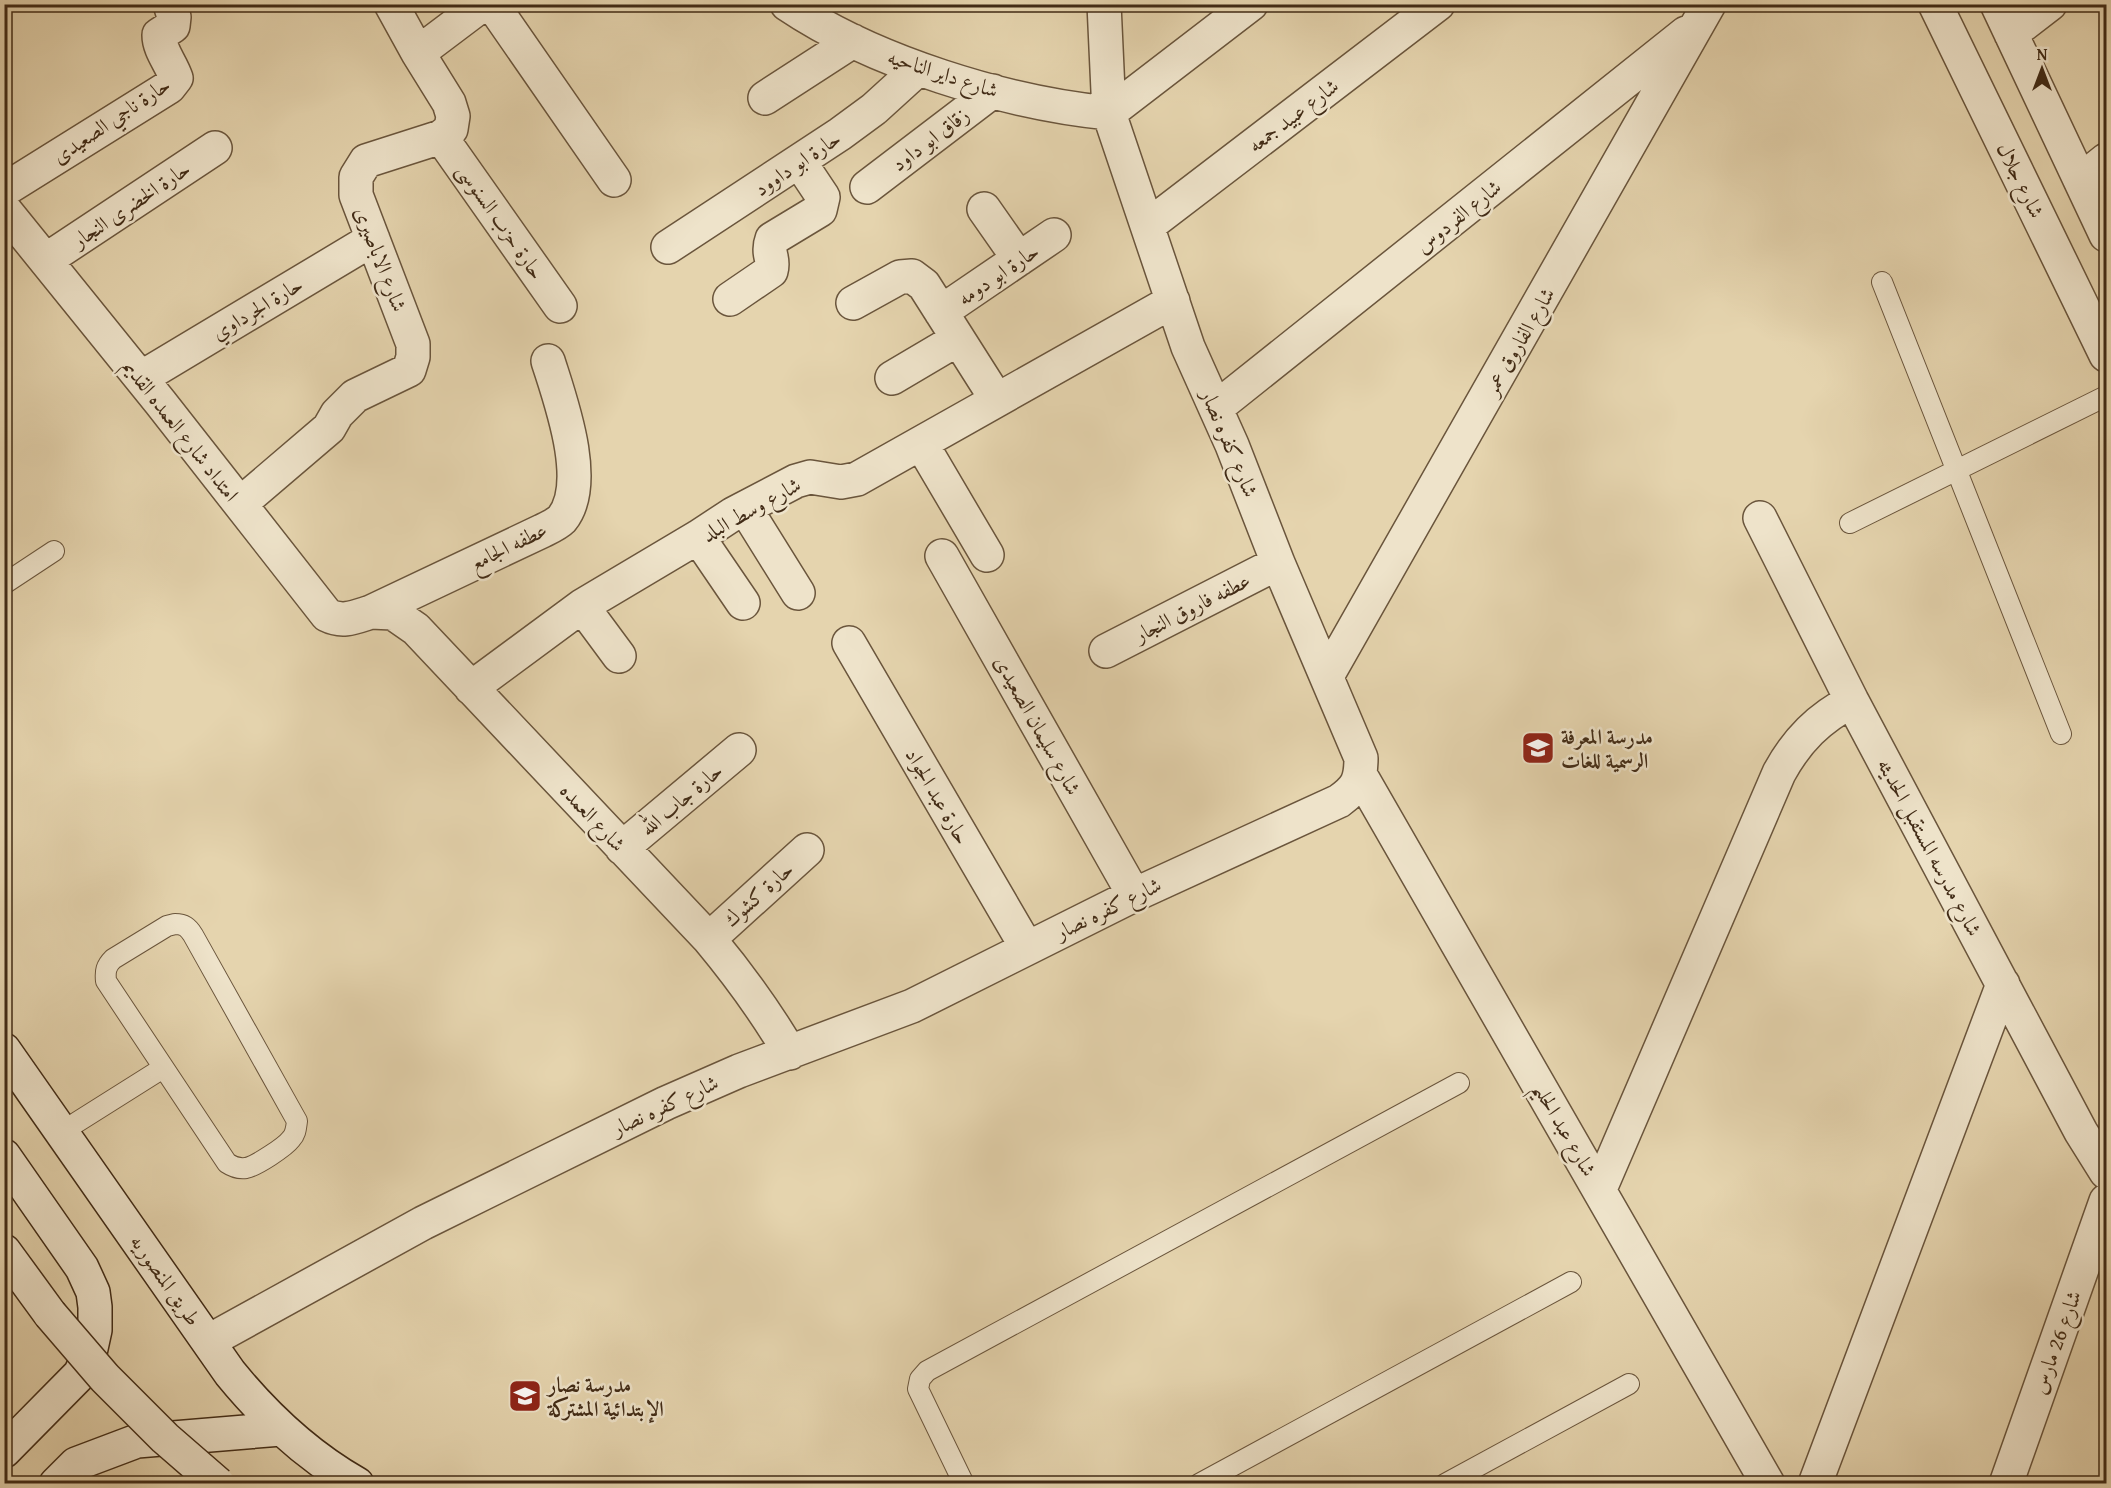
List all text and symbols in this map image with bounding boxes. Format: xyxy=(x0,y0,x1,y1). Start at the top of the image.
north arrow xyxy=(2012,39,2072,99)
street label: شارع داير الناحيه xyxy=(883,41,1002,108)
text: N xyxy=(2037,42,2048,66)
street label: حارة ناجي الصعيدى xyxy=(46,69,177,173)
street label: شارع عبيد جمعه xyxy=(1241,70,1347,162)
street label: زقاق ابو داود xyxy=(884,99,976,179)
street label: حارة ابو داوود xyxy=(747,122,847,204)
street label: شارع جلال xyxy=(1987,137,2053,225)
street label: حارة الخضرى النجار xyxy=(64,153,196,256)
street label: حارة حزب السنوسى xyxy=(449,156,553,286)
street label: شارع الفردوس xyxy=(1408,171,1510,263)
street label: شارع الاباصيرى xyxy=(344,202,415,317)
street label: حارة ابو دومه xyxy=(951,235,1045,313)
street label: حارة الجرداوي xyxy=(205,269,309,348)
street label: شارع الفاروق عمر xyxy=(1475,281,1565,404)
street label: امتداد شارع العمده القديم xyxy=(113,352,247,510)
street label: شارع كفره نصار xyxy=(1190,382,1267,503)
street label: شارع وسط البلد xyxy=(696,469,808,552)
street label: عطفه الجامع xyxy=(464,514,554,582)
street label: عطفه فاروق النجار xyxy=(1127,564,1255,650)
street label: شارع سليمان الصعيدى xyxy=(984,649,1089,802)
place label: مدرسة المعرفة الرسمية للغات xyxy=(1561,721,1653,776)
school or university icon: مدرسة المعرفة الرسمية للغات xyxy=(1520,730,1556,766)
street label: حارة عبد الجواد xyxy=(898,742,978,850)
street label: شارع مدرسه المستقبل الحديثه xyxy=(1867,752,1990,943)
street label: حارة جاب الله xyxy=(632,754,729,843)
street label: شارع العمده xyxy=(551,776,633,860)
street label: حارة كشوك xyxy=(716,854,800,934)
street label: شارع كفره نصار xyxy=(1048,869,1168,951)
street label: شارع كفره نصار xyxy=(605,1067,725,1147)
street label: شارع عبد الحليم xyxy=(1520,1076,1605,1185)
street label: طريق المنصوريه xyxy=(123,1228,209,1332)
street label: شارع 26 مارس xyxy=(2023,1286,2092,1399)
place label: مدرسة نصار الإبتدائية المشتركة xyxy=(546,1369,664,1424)
school or university icon: مدرسة نصار الإبتدائية المشتركة xyxy=(507,1378,543,1414)

